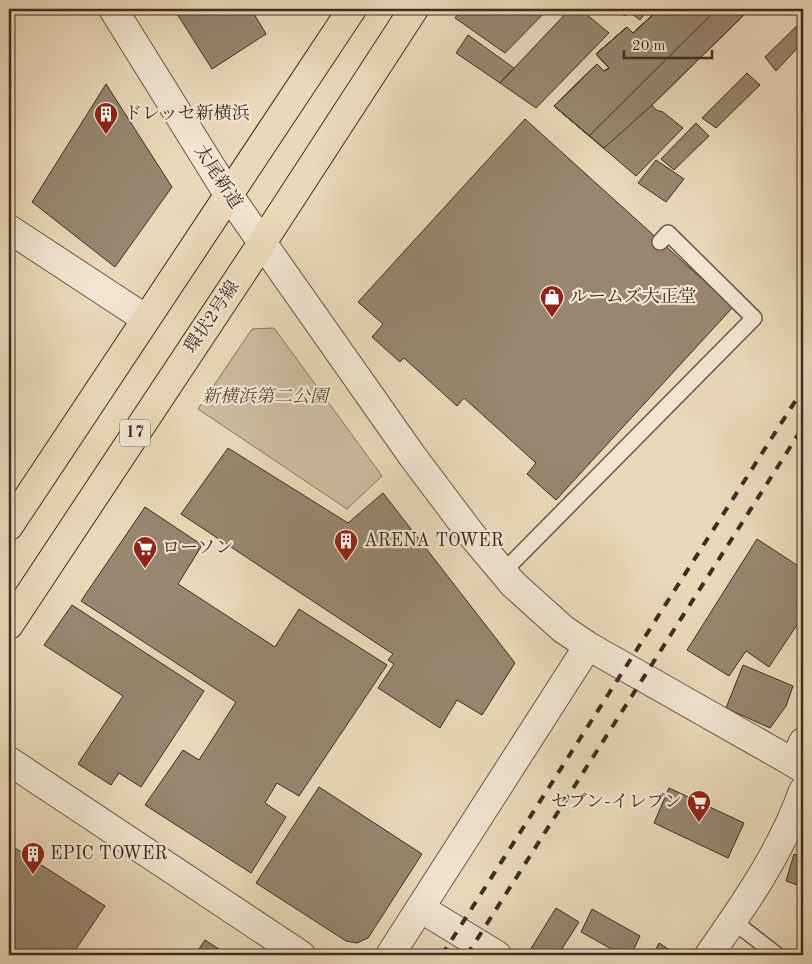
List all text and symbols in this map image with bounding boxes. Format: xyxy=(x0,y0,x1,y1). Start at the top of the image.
scale bar xyxy=(624,28,712,60)
text: 20 m xyxy=(632,39,666,54)
building icon: ドレッセ新横浜 xyxy=(93,101,119,135)
place label: ドレッセ新横浜 xyxy=(124,103,250,123)
street label: 太尾新道 xyxy=(191,141,247,212)
street label: 環状2号線 xyxy=(180,277,243,356)
shop icon: ルームズ大正堂 xyxy=(539,284,565,318)
place label: ルームズ大正堂 xyxy=(570,286,696,306)
park label: 新横浜第二公園 xyxy=(202,386,331,406)
road number: 17 xyxy=(120,419,150,446)
building icon: ARENA TOWER xyxy=(333,528,359,562)
place label: ARENA TOWER xyxy=(364,532,504,550)
supermarket icon: ローソン xyxy=(132,535,158,569)
place label: ローソン xyxy=(162,539,233,557)
supermarket icon: セブン-イレブン xyxy=(686,789,712,823)
place label: セブン-イレブン xyxy=(551,792,682,811)
building icon: EPIC TOWER xyxy=(20,841,46,875)
place label: EPIC TOWER xyxy=(50,845,168,863)

